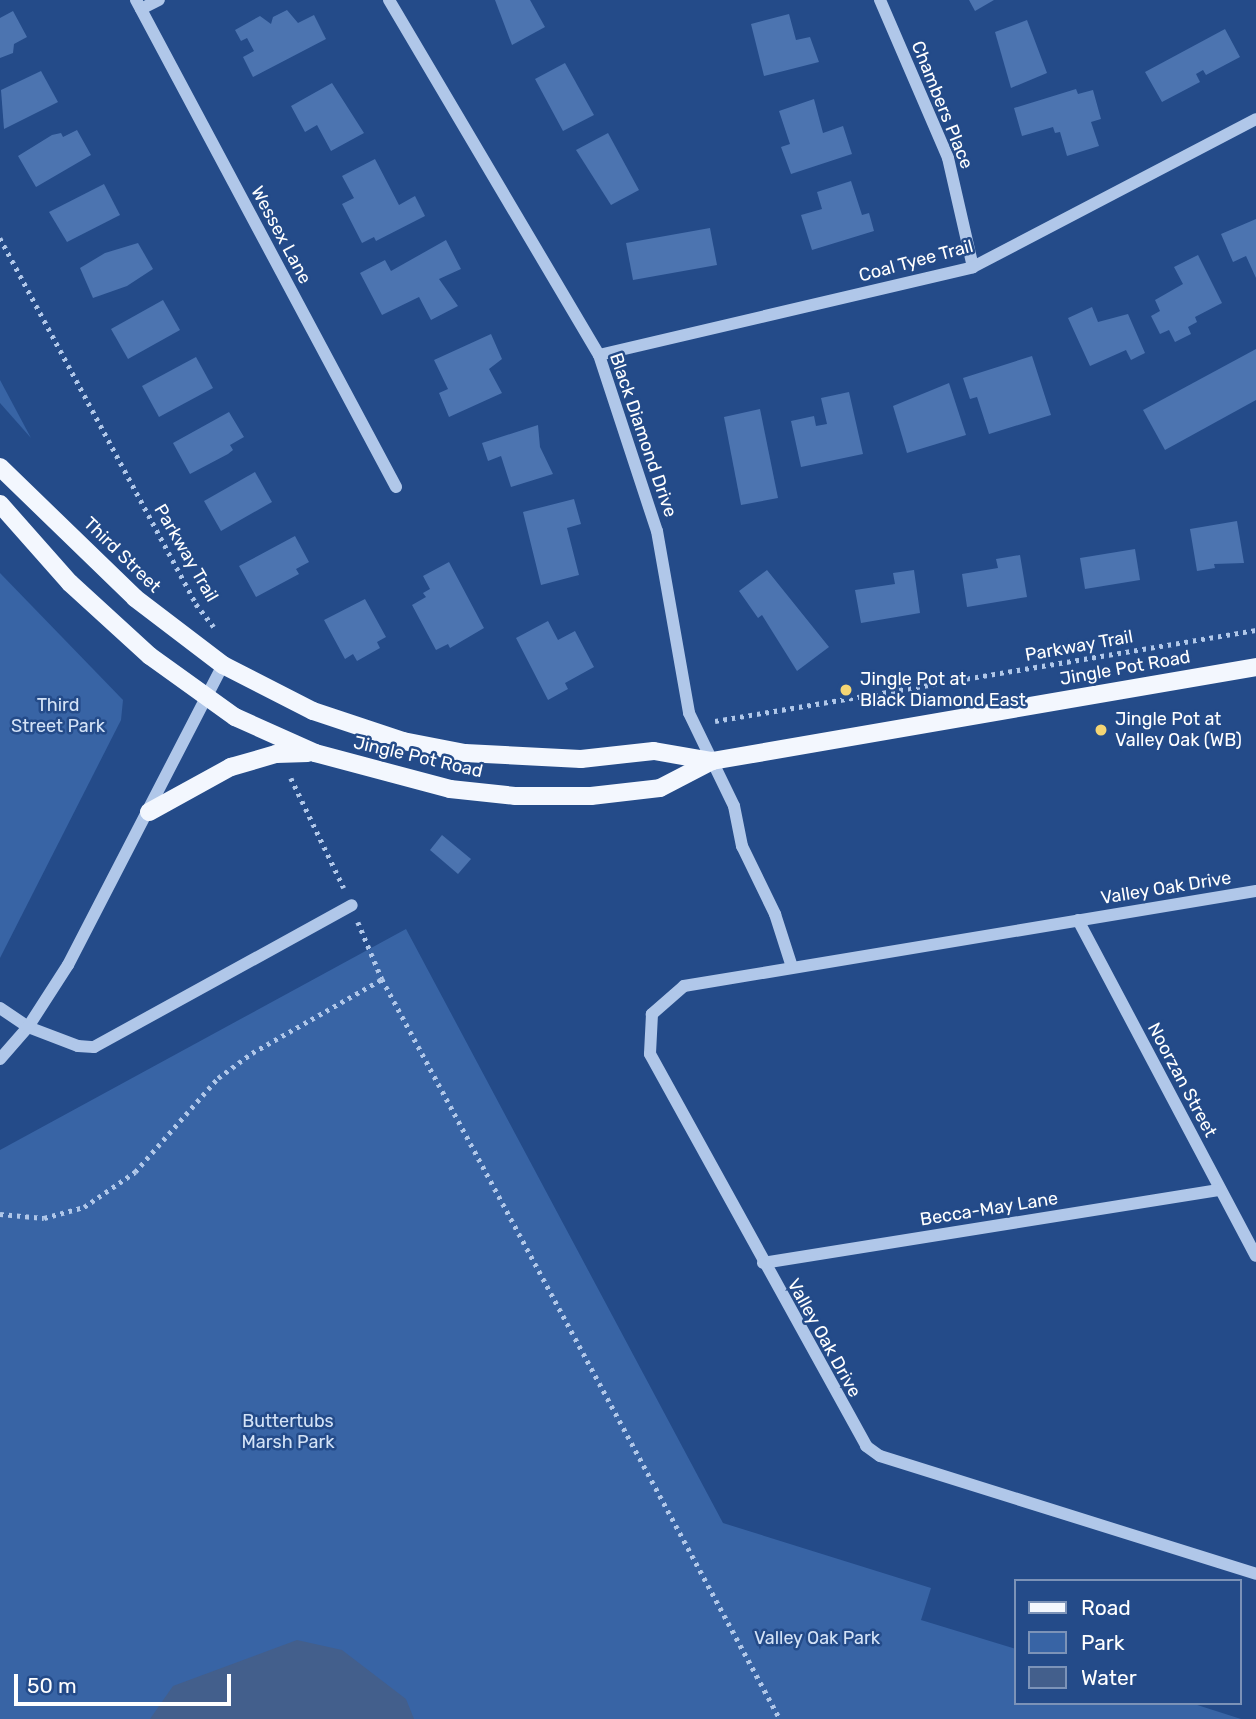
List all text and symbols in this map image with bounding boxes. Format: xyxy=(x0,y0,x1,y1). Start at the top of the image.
street label: Chambers Place xyxy=(907,38,977,172)
street label: Wessex Lane xyxy=(246,182,316,288)
street label: Coal Tyee Trail xyxy=(856,235,976,287)
street label: Black Diamond Drive xyxy=(605,350,681,520)
street label: Parkway Trail xyxy=(149,500,223,606)
street label: Third Street xyxy=(79,513,165,597)
street label: Parkway Trail xyxy=(1023,626,1135,666)
street label: Jingle Pot Road xyxy=(1058,646,1192,690)
place label: Jingle Pot at Black Diamond East xyxy=(860,669,1026,712)
marker: Jingle Pot at Black Diamond East xyxy=(838,682,854,698)
park label: Third Street Park xyxy=(11,695,105,738)
place label: Jingle Pot at Valley Oak (WB) xyxy=(1115,709,1243,752)
marker: Jingle Pot at Valley Oak (WB) xyxy=(1093,722,1109,738)
street label: Jingle Pot Road xyxy=(351,732,485,782)
street label: Valley Oak Drive xyxy=(1099,867,1233,909)
street label: Noorzan Street xyxy=(1143,1019,1221,1141)
street label: Becca-May Lane xyxy=(918,1187,1060,1231)
street label: Valley Oak Drive xyxy=(782,1275,866,1401)
park label: Buttertubs Marsh Park xyxy=(241,1411,335,1454)
legend xyxy=(1014,1579,1242,1705)
text: Road xyxy=(1081,1595,1131,1620)
park label: Valley Oak Park xyxy=(754,1627,880,1649)
text: Park xyxy=(1081,1630,1125,1655)
scale bar xyxy=(18,1660,234,1704)
text: Water xyxy=(1081,1665,1137,1690)
text: 50 m xyxy=(27,1673,77,1698)

